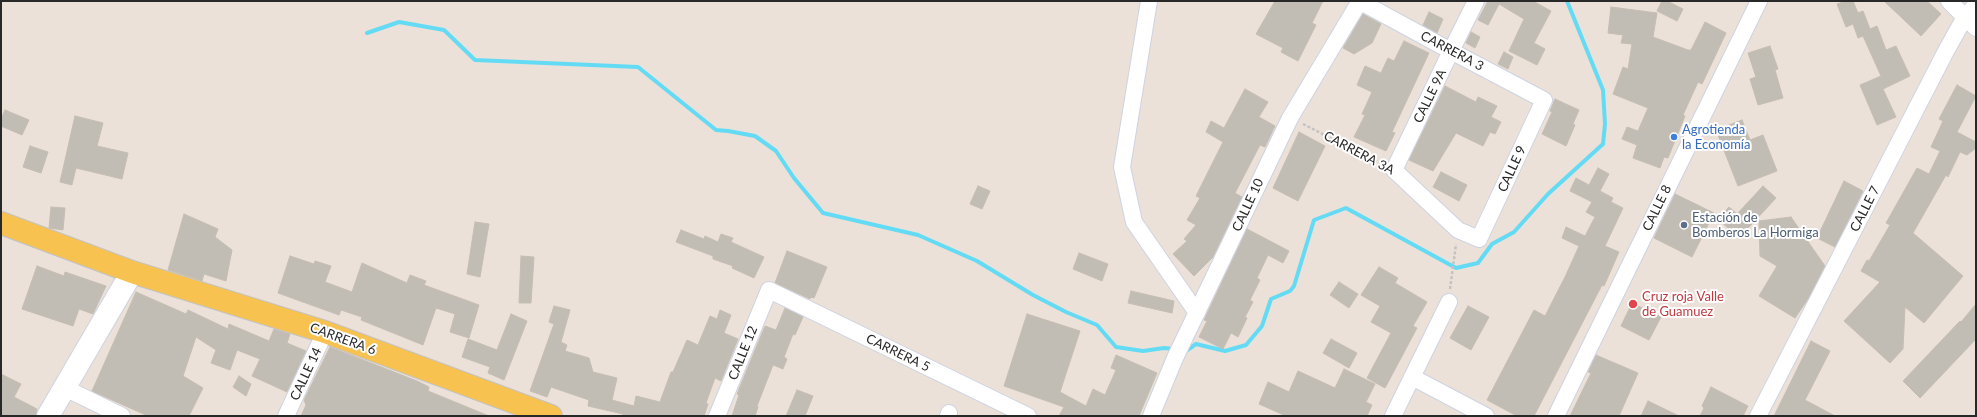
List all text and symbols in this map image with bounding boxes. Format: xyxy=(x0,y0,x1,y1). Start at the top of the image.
street label: CARRERA 3 xyxy=(1418,28,1486,74)
street label: CALLE 9A xyxy=(1410,67,1450,125)
place label: Agrotienda la Economía xyxy=(1682,122,1750,153)
street label: CARRERA 3A xyxy=(1321,128,1397,178)
marker: Agrotienda la Economía xyxy=(1669,132,1679,142)
street label: CALLE 9 xyxy=(1495,143,1529,195)
street label: CALLE 10 xyxy=(1229,176,1267,234)
street label: CALLE 8 xyxy=(1639,182,1675,234)
street label: CALLE 7 xyxy=(1847,184,1883,234)
place label: Estación de Bomberos La Hormiga xyxy=(1692,210,1819,241)
marker: Estación de Bomberos La Hormiga xyxy=(1679,220,1689,230)
place label: Cruz roja Valle de Guamuez xyxy=(1642,289,1724,320)
marker: Cruz roja Valle de Guamuez xyxy=(1627,298,1639,310)
street label: CARRERA 6 xyxy=(308,320,378,358)
street label: CALLE 12 xyxy=(725,324,761,382)
street label: CARRERA 5 xyxy=(864,331,932,375)
street label: CALLE 14 xyxy=(287,345,325,403)

